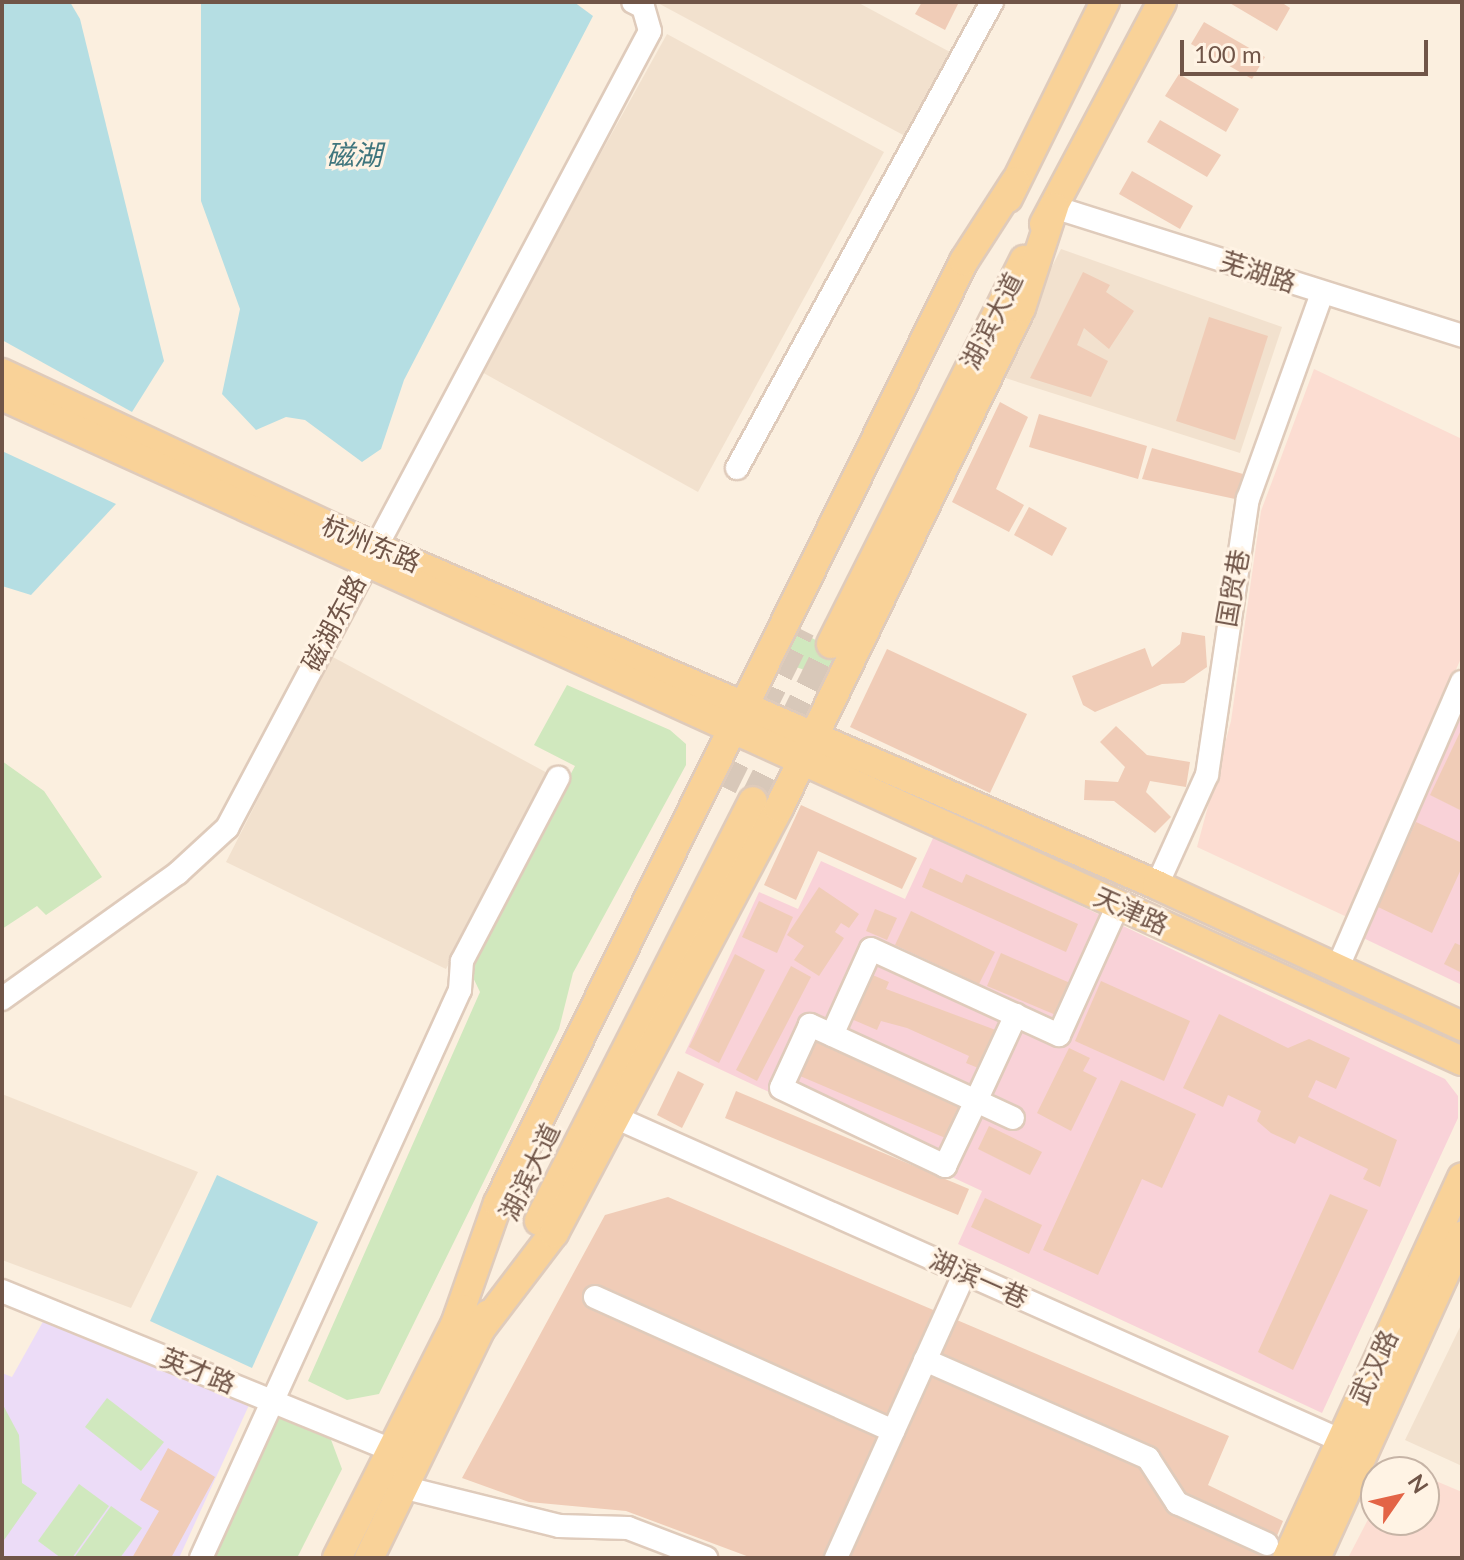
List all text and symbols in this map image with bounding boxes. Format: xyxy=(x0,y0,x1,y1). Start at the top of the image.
scale bar xyxy=(1184,24,1432,74)
text: 100 m xyxy=(1194,39,1262,68)
water label: 磁湖 xyxy=(326,137,382,171)
street label: 芜湖路 xyxy=(1216,245,1300,299)
street label: 湖滨大道 xyxy=(954,268,1030,374)
street label: 杭州东路 xyxy=(317,509,425,579)
street label: 国贸巷 xyxy=(1211,547,1255,629)
street label: 磁湖东路 xyxy=(296,570,372,676)
street label: 天津路 xyxy=(1089,881,1173,941)
street label: 湖滨大道 xyxy=(493,1118,567,1226)
street label: 湖滨一巷 xyxy=(925,1244,1033,1314)
street label: 武汉路 xyxy=(1343,1325,1405,1409)
street label: 英才路 xyxy=(156,1342,240,1400)
north arrow xyxy=(1360,1456,1440,1536)
text: N xyxy=(1403,1469,1435,1498)

